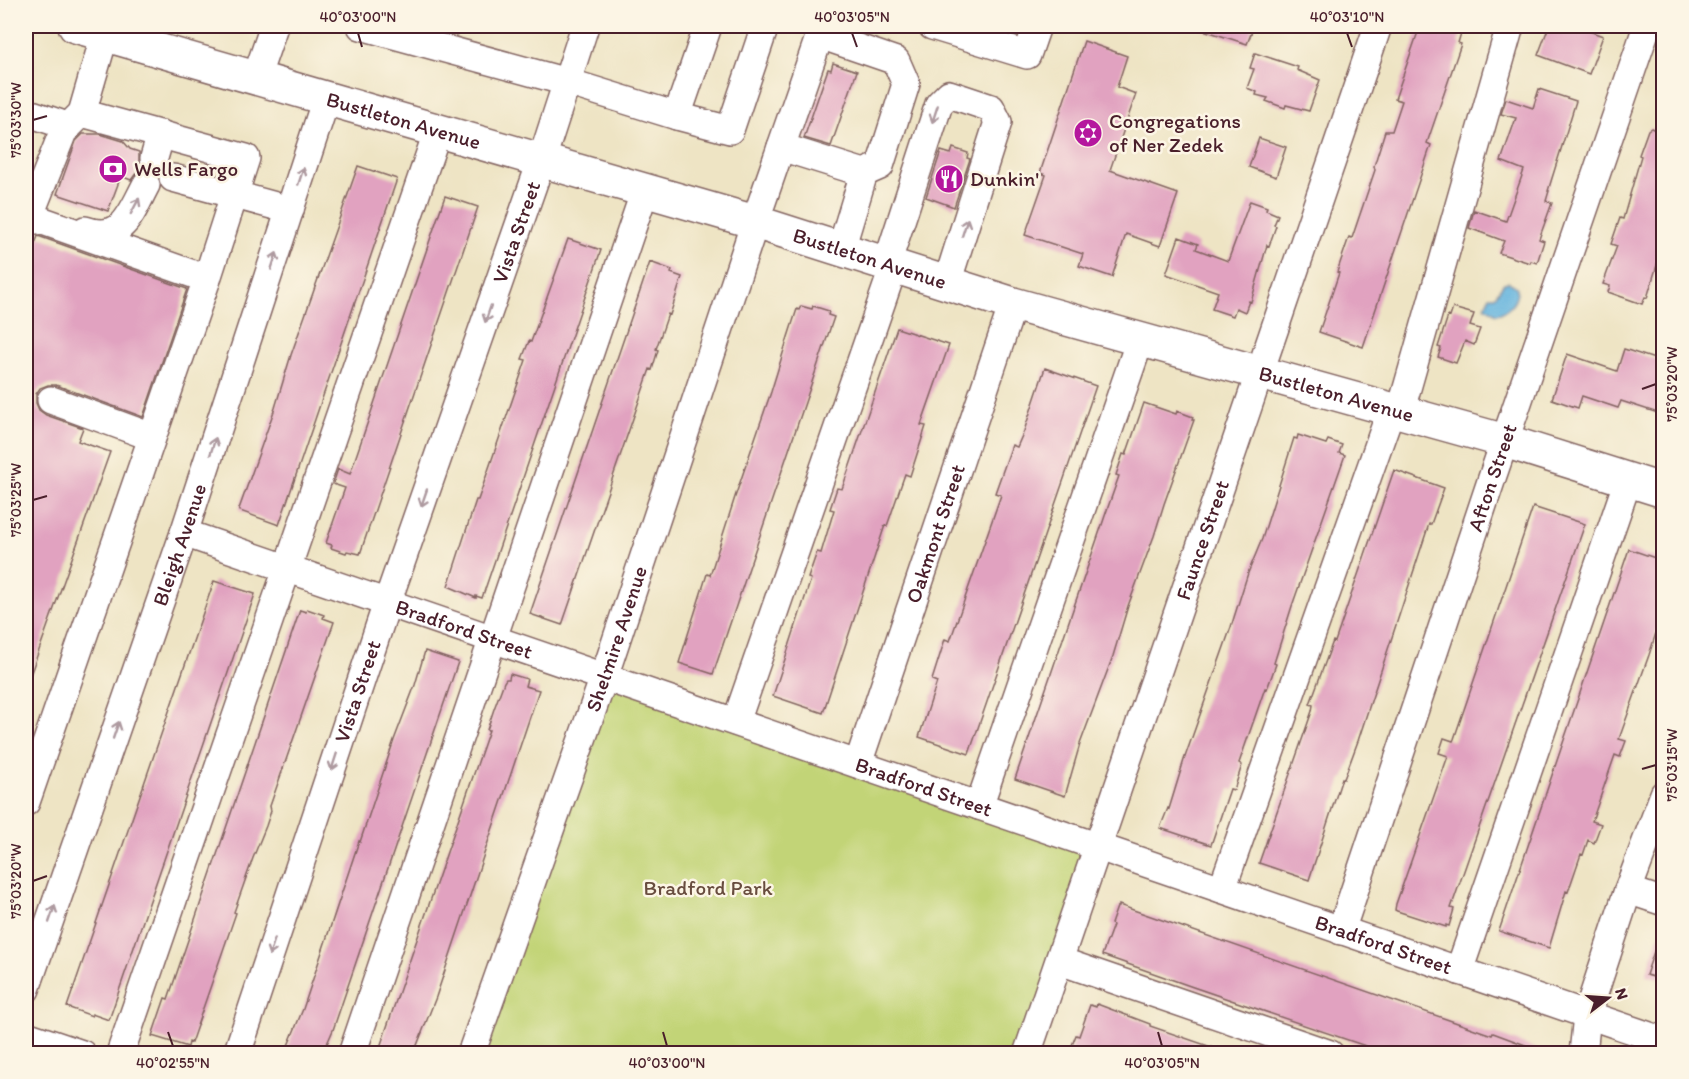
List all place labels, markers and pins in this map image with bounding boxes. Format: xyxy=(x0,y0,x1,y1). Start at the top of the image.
place label: Congregations of Ner Zedek xyxy=(1109,108,1241,157)
synagogue icon: Congregations of Ner Zedek xyxy=(1072,117,1104,149)
bank icon: Wells Fargo xyxy=(97,153,129,185)
place label: Wells Fargo xyxy=(134,156,238,181)
restaurant icon: Dunkin' xyxy=(933,163,965,195)
place label: Dunkin' xyxy=(970,166,1039,191)

